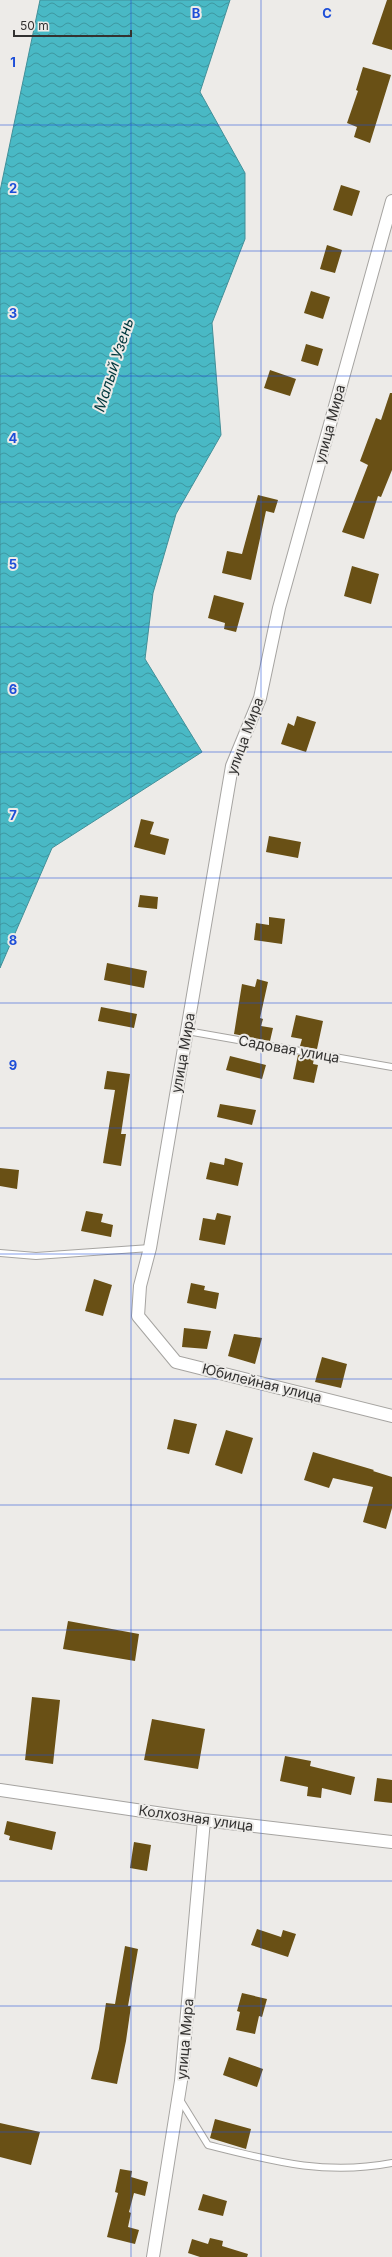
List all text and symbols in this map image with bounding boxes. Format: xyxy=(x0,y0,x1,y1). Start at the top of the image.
text: B xyxy=(192,5,201,21)
text: C xyxy=(322,5,332,21)
scale bar xyxy=(14,12,131,38)
text: 50 m xyxy=(20,18,49,33)
text: 1 xyxy=(10,54,16,70)
text: 2 xyxy=(9,180,17,196)
text: 3 xyxy=(9,305,17,321)
water label: Малый Узень xyxy=(89,316,138,414)
street label: улица Мира xyxy=(311,382,348,465)
text: 4 xyxy=(9,430,18,446)
text: 5 xyxy=(9,556,17,572)
text: 6 xyxy=(9,681,17,697)
street label: улица Мира xyxy=(223,695,266,777)
text: 7 xyxy=(9,807,17,823)
text: 8 xyxy=(9,932,17,948)
street label: улица Мира xyxy=(167,1011,198,1094)
street label: Садовая улица xyxy=(237,1031,341,1066)
text: 9 xyxy=(9,1057,17,1073)
street label: Юбилейная улица xyxy=(200,1359,324,1406)
street label: Колхозная улица xyxy=(138,1801,254,1834)
street label: улица Мира xyxy=(172,1998,197,2080)

